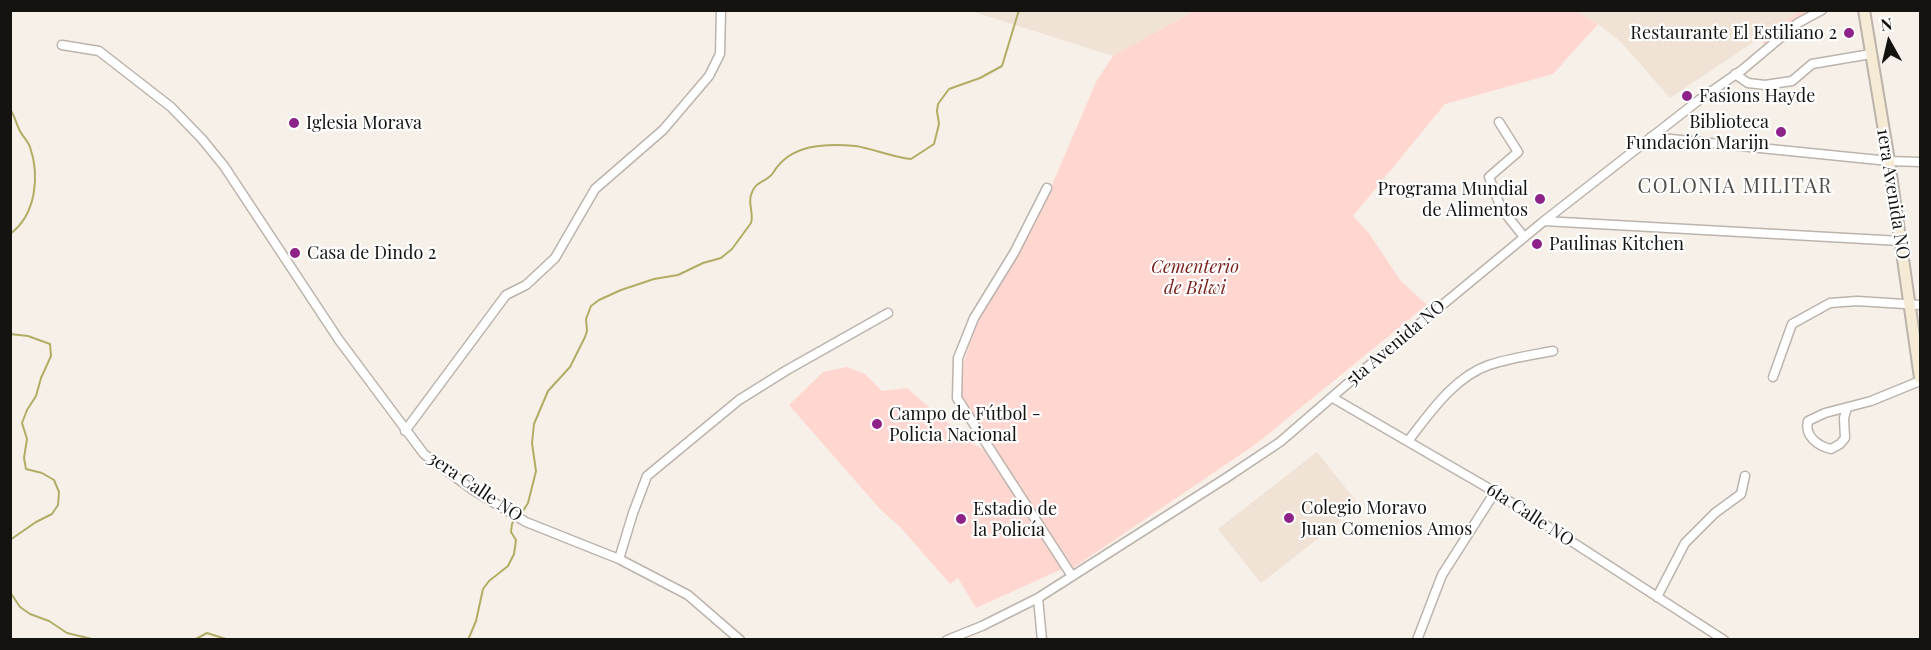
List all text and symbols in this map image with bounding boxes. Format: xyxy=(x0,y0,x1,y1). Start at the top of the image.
north arrow xyxy=(1859,12,1919,72)
text: N xyxy=(1879,12,1894,35)
place label: Restaurante El Estiliano 2 xyxy=(1630,22,1837,44)
marker: Restaurante El Estiliano 2 xyxy=(1842,26,1856,40)
place label: Fasions Hayde xyxy=(1699,85,1815,107)
marker: Fasions Hayde xyxy=(1680,89,1694,103)
place label: Biblioteca Fundación Marijn xyxy=(1626,111,1769,154)
place label: Iglesia Morava xyxy=(306,112,422,134)
marker: Iglesia Morava xyxy=(287,116,301,130)
marker: Biblioteca Fundación Marijn xyxy=(1774,125,1788,139)
street label: 1era Avenida NO xyxy=(1872,127,1914,261)
district label: COLONIA MILITAR xyxy=(1637,175,1833,199)
place label: Programa Mundial de Alimentos xyxy=(1378,178,1528,220)
marker: Programa Mundial de Alimentos xyxy=(1533,192,1547,206)
place label: Paulinas Kitchen xyxy=(1549,233,1684,255)
marker: Paulinas Kitchen xyxy=(1530,237,1544,251)
place label: Casa de Dindo 2 xyxy=(307,242,436,264)
marker: Casa de Dindo 2 xyxy=(288,246,302,260)
park label: Cementerio de Bilwi xyxy=(1151,256,1239,298)
street label: 5ta Avenida NO xyxy=(1342,295,1450,391)
place label: Campo de Fútbol - Policia Nacional xyxy=(889,403,1041,446)
marker: Campo de Fútbol - Policia Nacional xyxy=(870,417,884,431)
street label: 3era Calle NO xyxy=(424,447,526,527)
street label: 6ta Calle NO xyxy=(1482,479,1578,551)
place label: Colegio Moravo Juan Comenios Amos xyxy=(1301,497,1472,540)
place label: Estadio de la Policía xyxy=(973,498,1057,540)
marker: Colegio Moravo Juan Comenios Amos xyxy=(1282,511,1296,525)
marker: Estadio de la Policía xyxy=(954,512,968,526)

